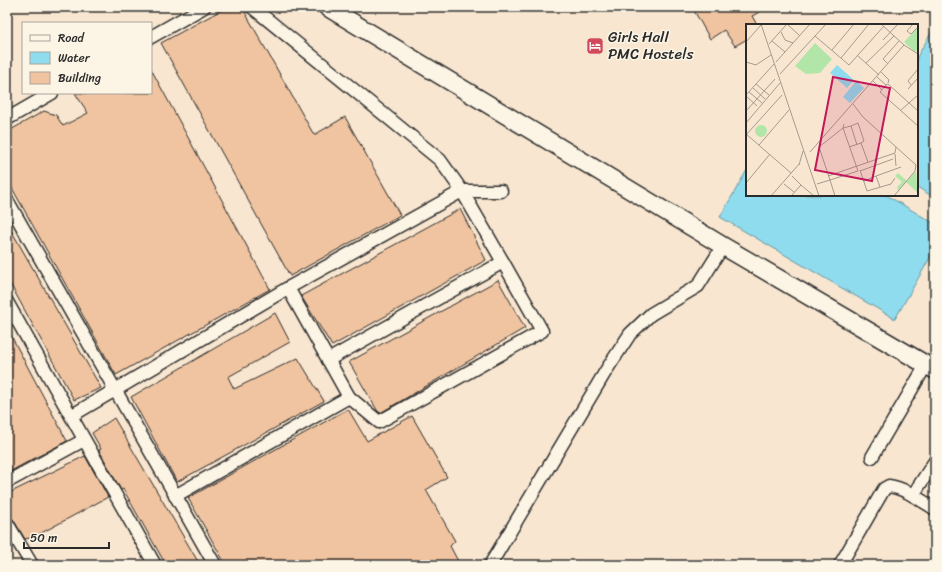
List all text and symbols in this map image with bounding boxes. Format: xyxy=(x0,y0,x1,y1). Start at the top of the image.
legend xyxy=(22,22,152,94)
place label: Girls Hall PMC Hostels xyxy=(608,24,693,67)
inset map xyxy=(746,24,918,196)
text: Road xyxy=(58,27,85,49)
hotel icon: Girls Hall PMC Hostels xyxy=(585,36,605,56)
text: Water xyxy=(58,47,91,69)
text: Building xyxy=(58,67,101,89)
scale bar xyxy=(24,524,109,550)
text: 50 m xyxy=(30,527,57,549)

